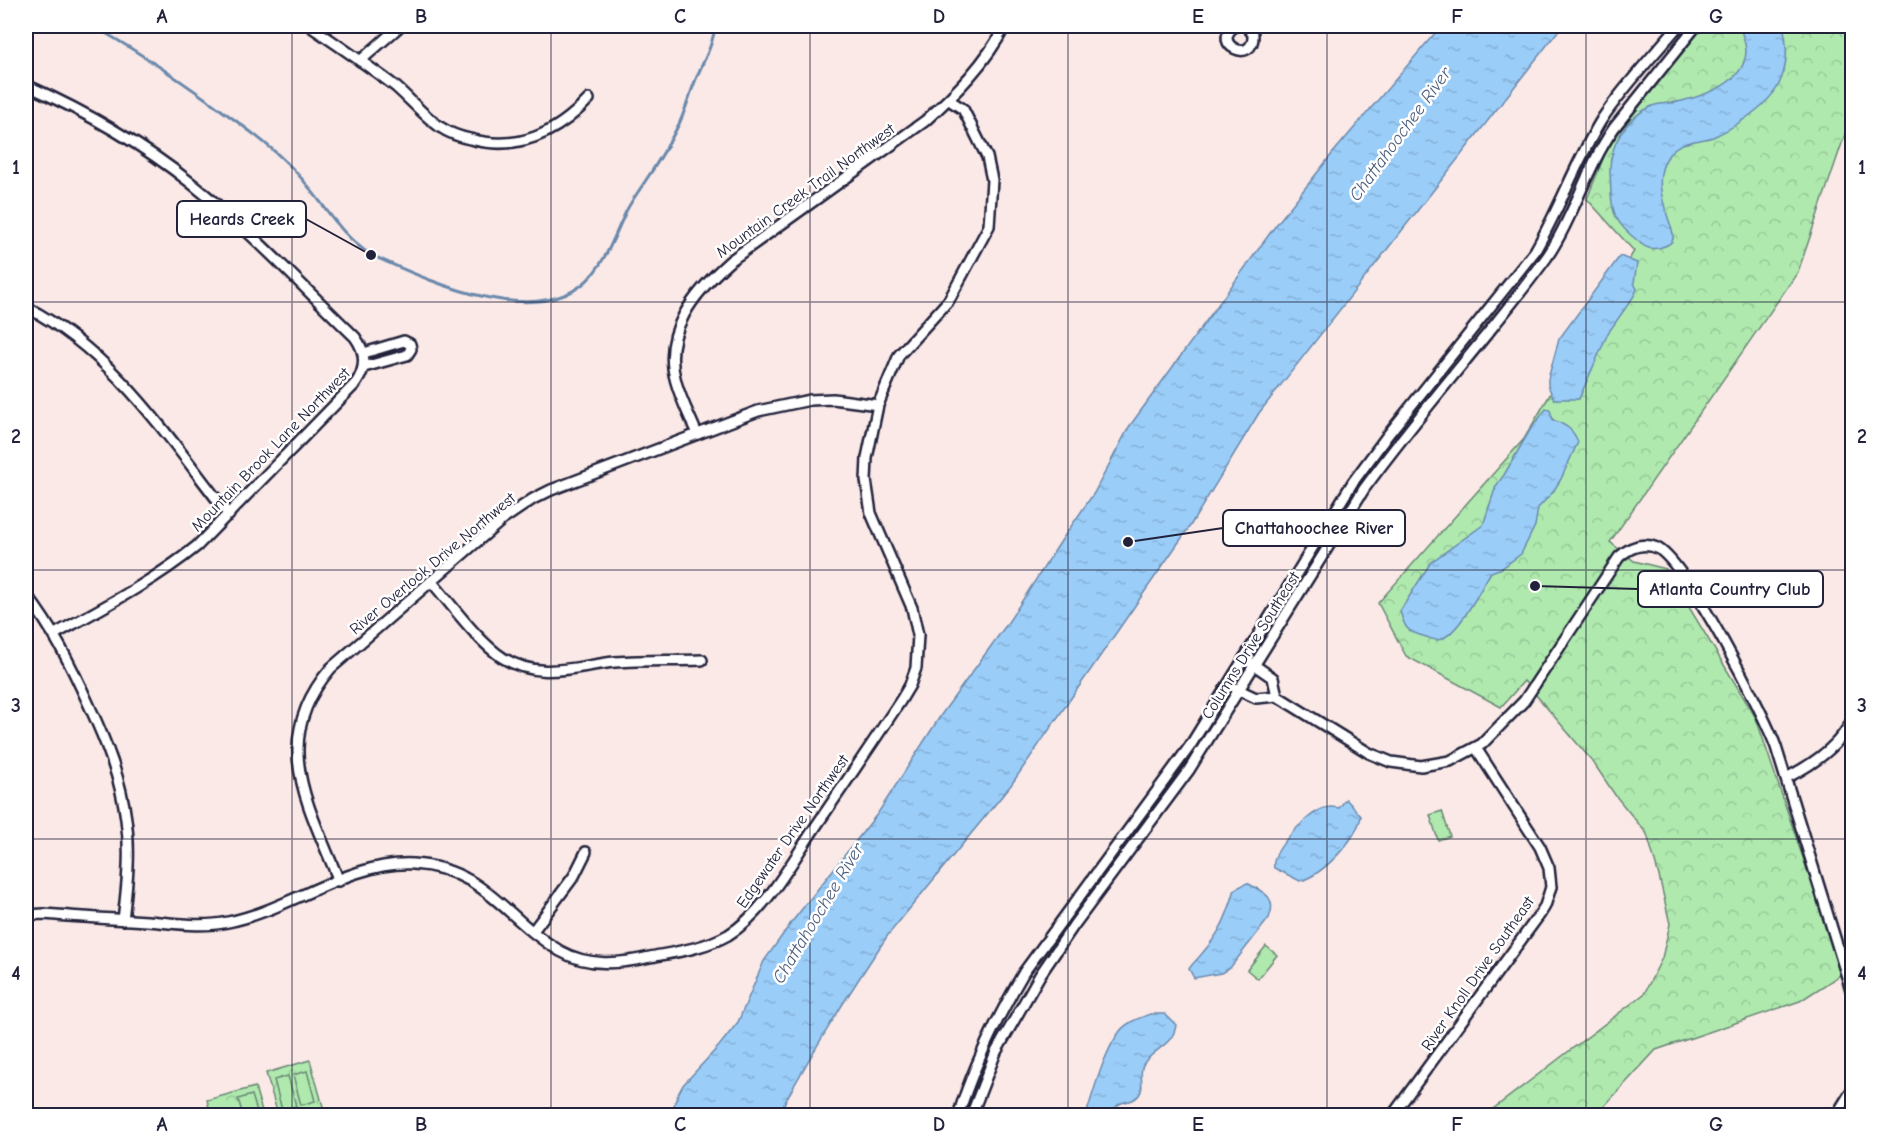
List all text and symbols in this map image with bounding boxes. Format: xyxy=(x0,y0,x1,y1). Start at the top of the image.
text: A xyxy=(156,5,168,28)
text: B xyxy=(415,5,427,28)
text: C xyxy=(674,5,686,28)
text: D xyxy=(933,5,945,28)
text: E xyxy=(1192,5,1204,28)
text: F xyxy=(1451,5,1463,28)
text: G xyxy=(1709,5,1723,28)
water label: Chattahoochee River xyxy=(1345,63,1456,205)
street label: Mountain Creek Trail Northwest xyxy=(713,120,899,262)
text: 1 xyxy=(12,156,20,179)
text: 1 xyxy=(1858,156,1866,179)
callout: Heards Creek xyxy=(177,201,306,237)
text: Heards Creek xyxy=(190,209,295,230)
street label: Mountain Brook Lane Northwest xyxy=(188,364,354,535)
text: 2 xyxy=(11,425,21,448)
text: 2 xyxy=(1857,425,1867,448)
street label: River Overlook Drive Northwest xyxy=(346,489,519,638)
callout: Chattahoochee River xyxy=(1223,510,1405,546)
text: Chattahoochee River xyxy=(1235,518,1394,539)
street label: Columns Drive Southeast xyxy=(1198,568,1304,722)
callout: Atlanta Country Club xyxy=(1638,571,1823,607)
text: Atlanta Country Club xyxy=(1650,579,1810,600)
text: 3 xyxy=(11,694,21,717)
text: 3 xyxy=(1857,694,1867,717)
street label: Edgewater Drive Northwest xyxy=(733,751,853,912)
water label: Chattahoochee River xyxy=(768,839,869,987)
street label: River Knoll Drive Southeast xyxy=(1418,893,1538,1054)
text: 4 xyxy=(11,962,21,985)
text: 4 xyxy=(1857,962,1867,985)
text: A xyxy=(156,1113,168,1136)
text: B xyxy=(415,1113,427,1136)
text: C xyxy=(674,1113,686,1136)
text: D xyxy=(933,1113,945,1136)
text: E xyxy=(1192,1113,1204,1136)
text: F xyxy=(1451,1113,1463,1136)
text: G xyxy=(1709,1113,1723,1136)

